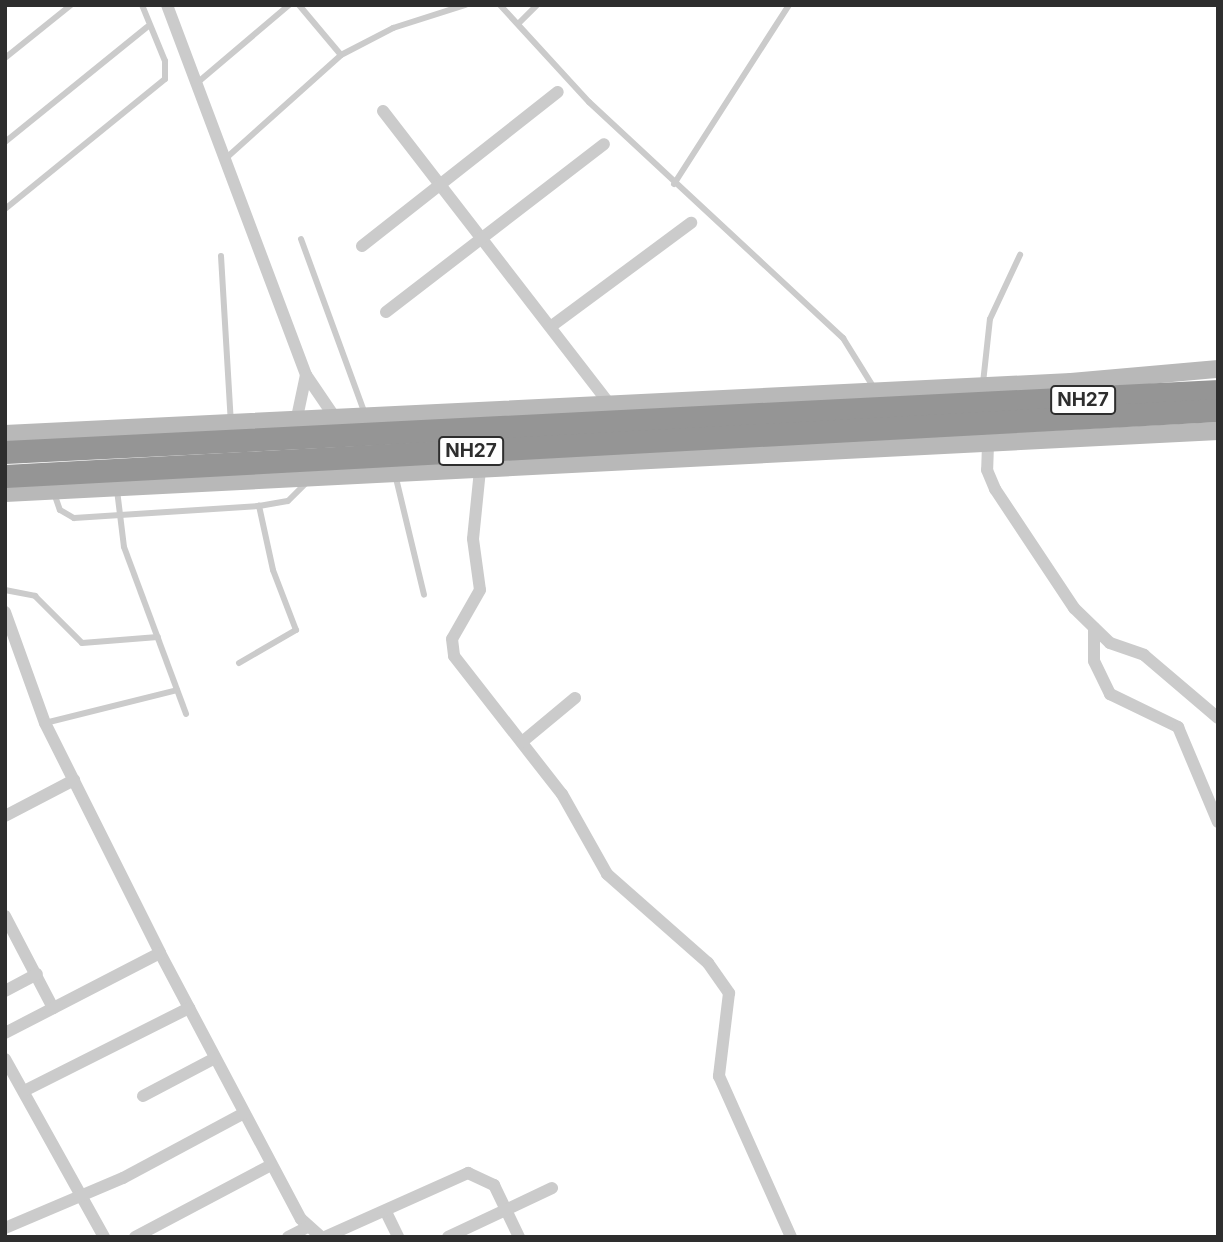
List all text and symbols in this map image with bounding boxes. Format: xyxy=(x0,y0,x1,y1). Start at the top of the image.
road number: NH27 xyxy=(1050,384,1116,416)
road number: NH27 xyxy=(438,436,504,466)

